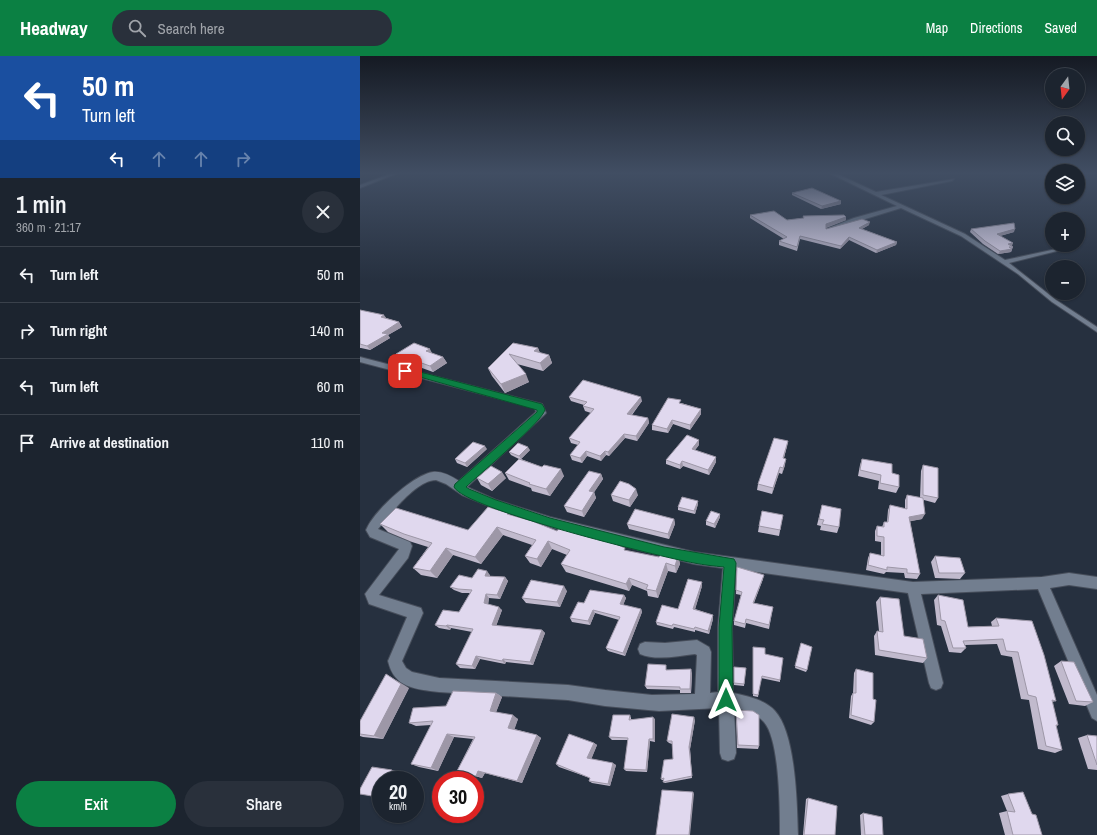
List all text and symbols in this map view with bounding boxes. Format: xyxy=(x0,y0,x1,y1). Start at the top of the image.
search box xyxy=(112,10,392,46)
text: Headway xyxy=(20,15,88,41)
icon: search xyxy=(126,17,148,39)
text: Search here xyxy=(158,18,225,39)
text: Map xyxy=(926,19,948,37)
text: Directions xyxy=(970,19,1022,37)
text: Saved xyxy=(1044,19,1077,37)
text: 50 m xyxy=(82,67,134,105)
north arrow xyxy=(1045,68,1085,108)
map controls xyxy=(1045,68,1085,300)
icon: left xyxy=(16,72,68,124)
text: Turn left xyxy=(82,103,135,128)
button: search xyxy=(1045,116,1085,156)
icon: left xyxy=(106,148,128,170)
icon: ahead xyxy=(148,148,170,170)
icon: ahead xyxy=(190,148,212,170)
icon: right xyxy=(232,148,254,170)
button: layers xyxy=(1045,164,1085,204)
text: 1 min xyxy=(16,188,67,220)
button: close xyxy=(302,191,344,233)
button: + xyxy=(1045,212,1085,252)
text: 360 m · 21:17 xyxy=(16,219,81,236)
button: − xyxy=(1045,260,1085,300)
icon: left xyxy=(16,264,38,286)
text: Turn left xyxy=(50,264,98,285)
text: 50 m xyxy=(317,264,344,285)
icon: right xyxy=(16,320,38,342)
text: Turn right xyxy=(50,320,107,341)
text: 140 m xyxy=(310,320,344,341)
pin xyxy=(388,354,422,388)
icon: arrive xyxy=(394,360,416,382)
icon: left xyxy=(16,376,38,398)
text: Turn left xyxy=(50,376,98,397)
text: 60 m xyxy=(317,376,344,397)
icon: arrive xyxy=(16,432,38,454)
text: Arrive at destination xyxy=(50,432,169,453)
text: 110 m xyxy=(311,432,344,453)
position arrow xyxy=(705,679,747,721)
speed limit sign: 30 xyxy=(432,771,484,823)
text: 20 xyxy=(389,778,407,805)
button: Exit xyxy=(16,781,176,827)
button: Share xyxy=(184,781,344,827)
text: km/h xyxy=(389,800,407,813)

